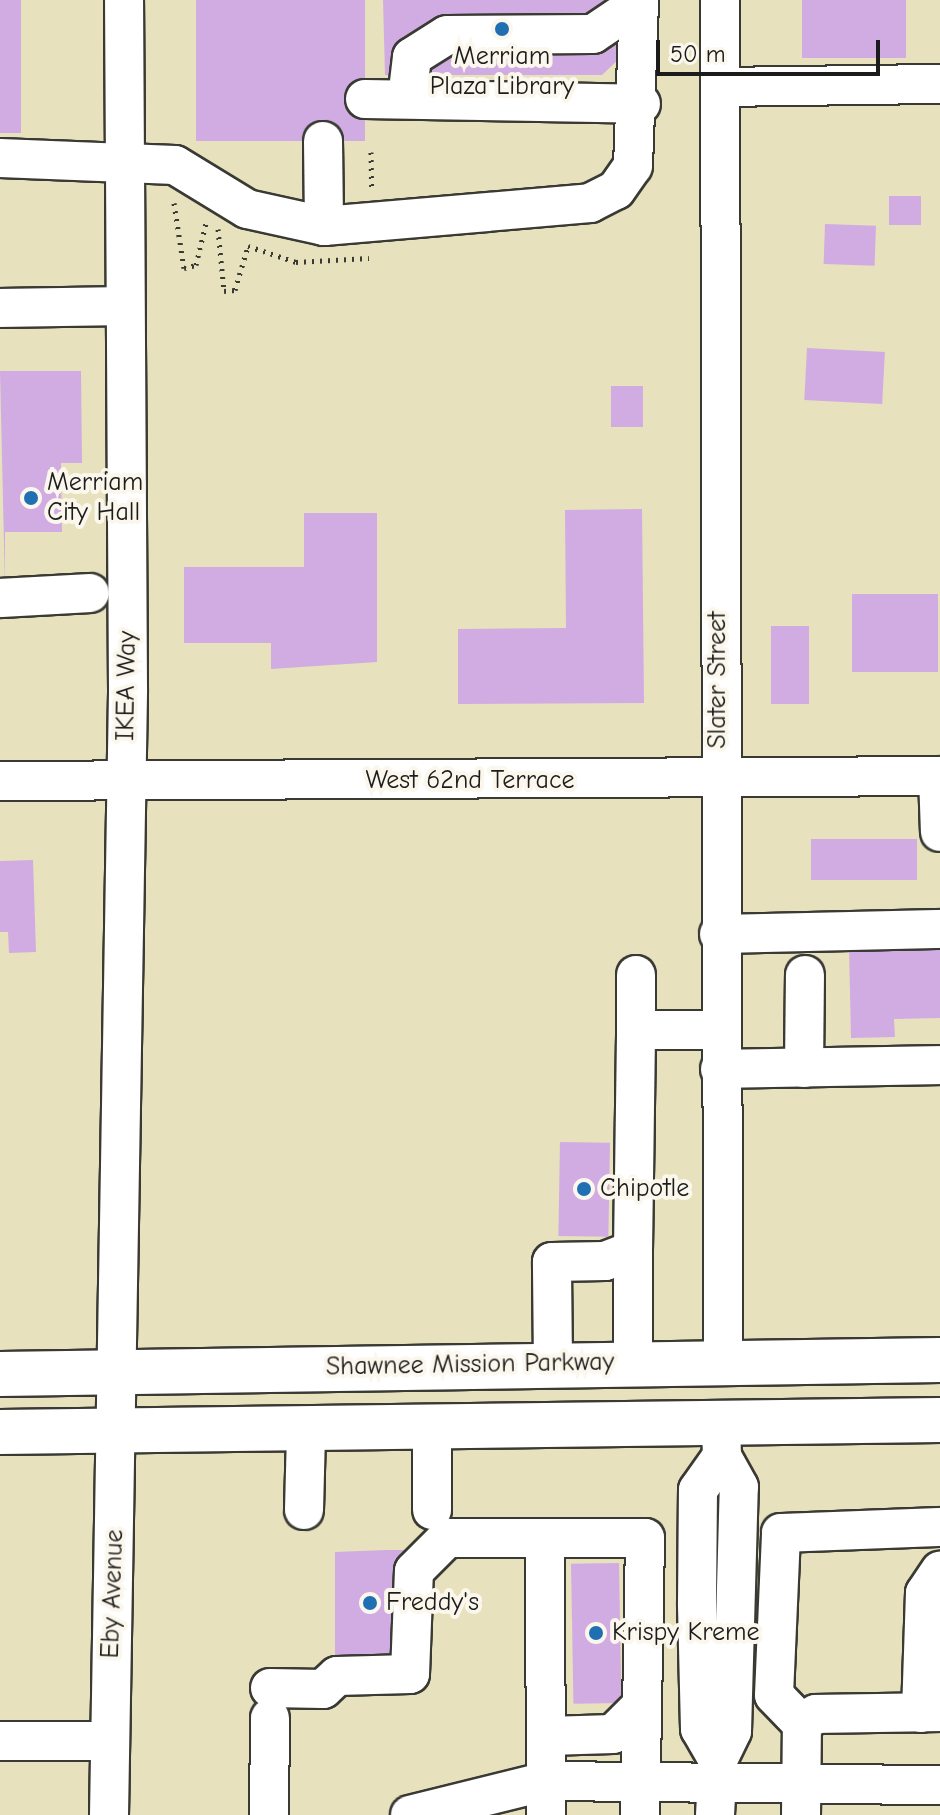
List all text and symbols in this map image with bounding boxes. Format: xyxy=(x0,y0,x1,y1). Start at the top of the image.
marker: Merriam Plaza Library xyxy=(493,20,511,38)
scale bar xyxy=(660,24,884,74)
text: 50 m xyxy=(670,40,726,68)
place label: Merriam Plaza Library xyxy=(430,41,574,102)
place label: Merriam City Hall xyxy=(47,467,143,528)
marker: Merriam City Hall xyxy=(22,489,40,507)
street label: Slater Street xyxy=(702,611,734,749)
street label: IKEA Way xyxy=(110,631,144,741)
street label: West 62nd Terrace xyxy=(366,765,574,797)
place label: Chipotle xyxy=(600,1173,689,1205)
marker: Chipotle xyxy=(575,1180,593,1198)
street label: Shawnee Mission Parkway xyxy=(326,1347,614,1383)
street label: Eby Avenue xyxy=(95,1529,131,1659)
place label: Freddy's xyxy=(386,1587,479,1619)
marker: Freddy's xyxy=(361,1594,379,1612)
place label: Krispy Kreme xyxy=(612,1617,760,1649)
marker: Krispy Kreme xyxy=(587,1624,605,1642)

